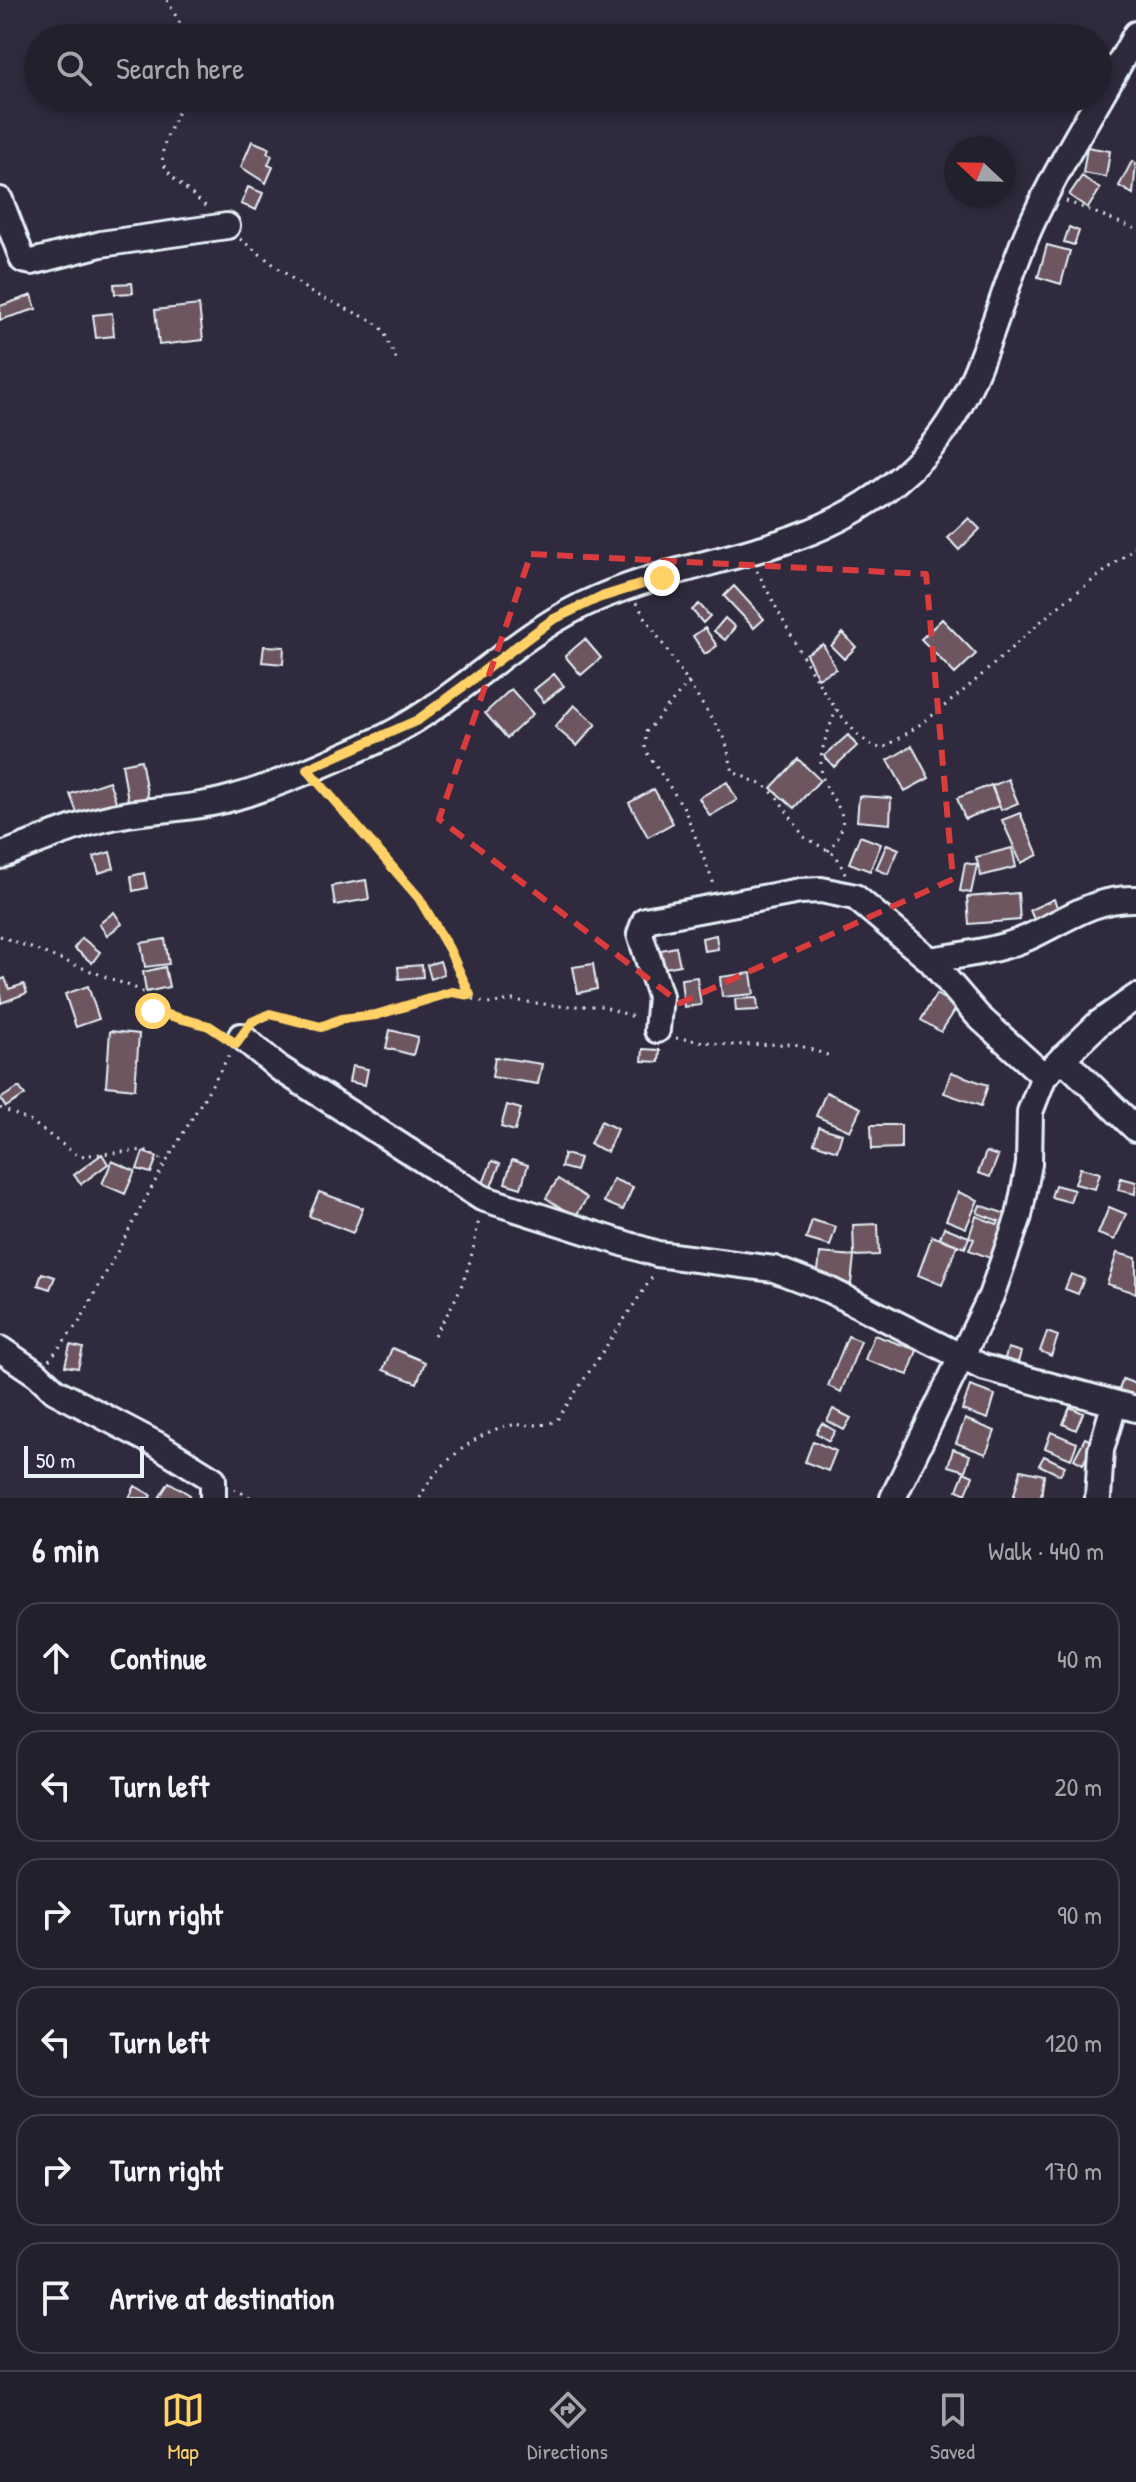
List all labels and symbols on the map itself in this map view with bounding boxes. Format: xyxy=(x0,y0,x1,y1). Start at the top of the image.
north arrow xyxy=(944,136,1016,208)
route end xyxy=(644,560,680,596)
route start xyxy=(135,993,171,1029)
scale bar xyxy=(24,1442,144,1478)

